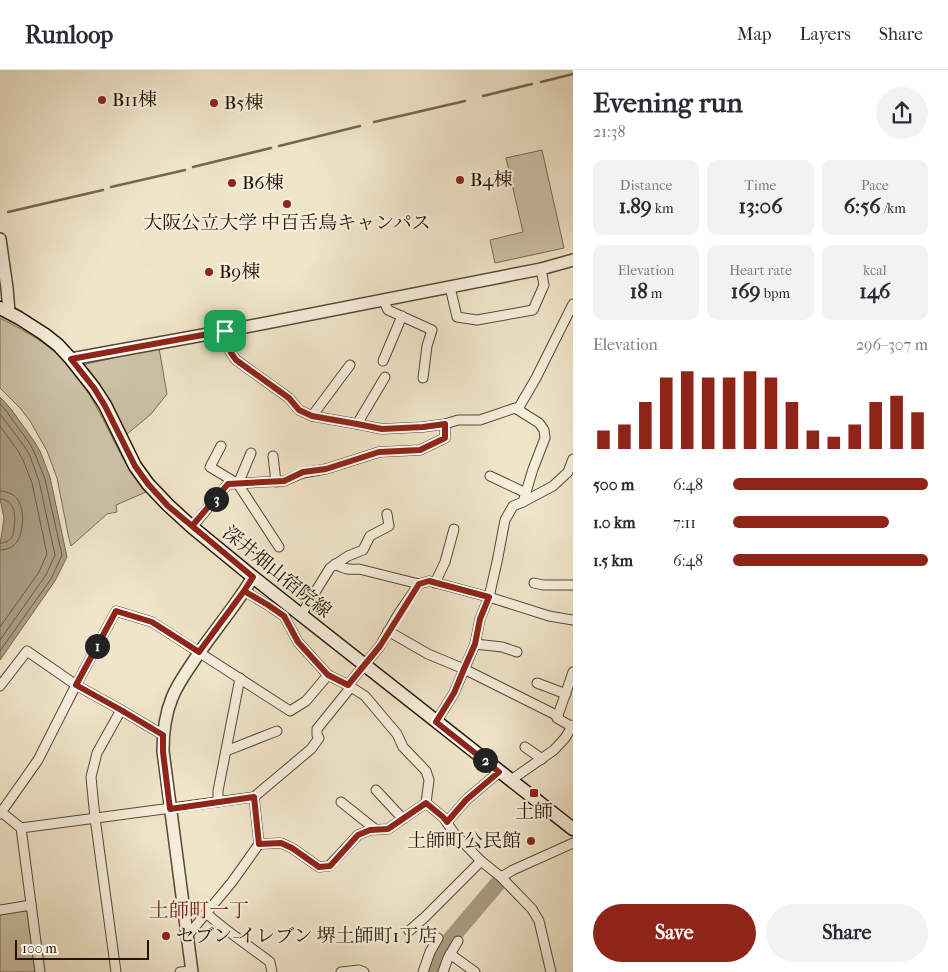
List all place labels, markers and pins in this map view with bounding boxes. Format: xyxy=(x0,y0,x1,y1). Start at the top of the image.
place label: B11棟 xyxy=(112,89,157,111)
place label: B5棟 xyxy=(224,92,264,114)
marker: B11棟 xyxy=(96,94,108,106)
marker: B5棟 xyxy=(208,97,220,109)
place label: B4棟 xyxy=(470,169,513,191)
place label: B6棟 xyxy=(242,172,284,194)
marker: B4棟 xyxy=(454,174,466,186)
marker: B6棟 xyxy=(226,177,238,189)
marker: 大阪公立大学 中百舌鳥キャンパス xyxy=(281,198,293,210)
place label: 大阪公立大学 中百舌鳥キャンパス xyxy=(143,212,431,234)
place label: B9棟 xyxy=(219,261,260,283)
marker: B9棟 xyxy=(203,266,215,278)
pin xyxy=(204,310,246,352)
pin: 3 xyxy=(204,486,228,512)
pin: 1 xyxy=(84,634,110,658)
pin: 2 xyxy=(472,748,498,772)
marker: 土師 xyxy=(528,787,540,799)
place label: 土師 xyxy=(515,801,553,823)
place label: 土師町公民館 xyxy=(407,830,521,852)
marker: 土師町公民館 xyxy=(525,835,537,847)
place label: セブン-イレブン 堺土師町1丁店 xyxy=(176,925,437,947)
marker: セブン-イレブン 堺土師町1丁店 xyxy=(160,930,172,942)

